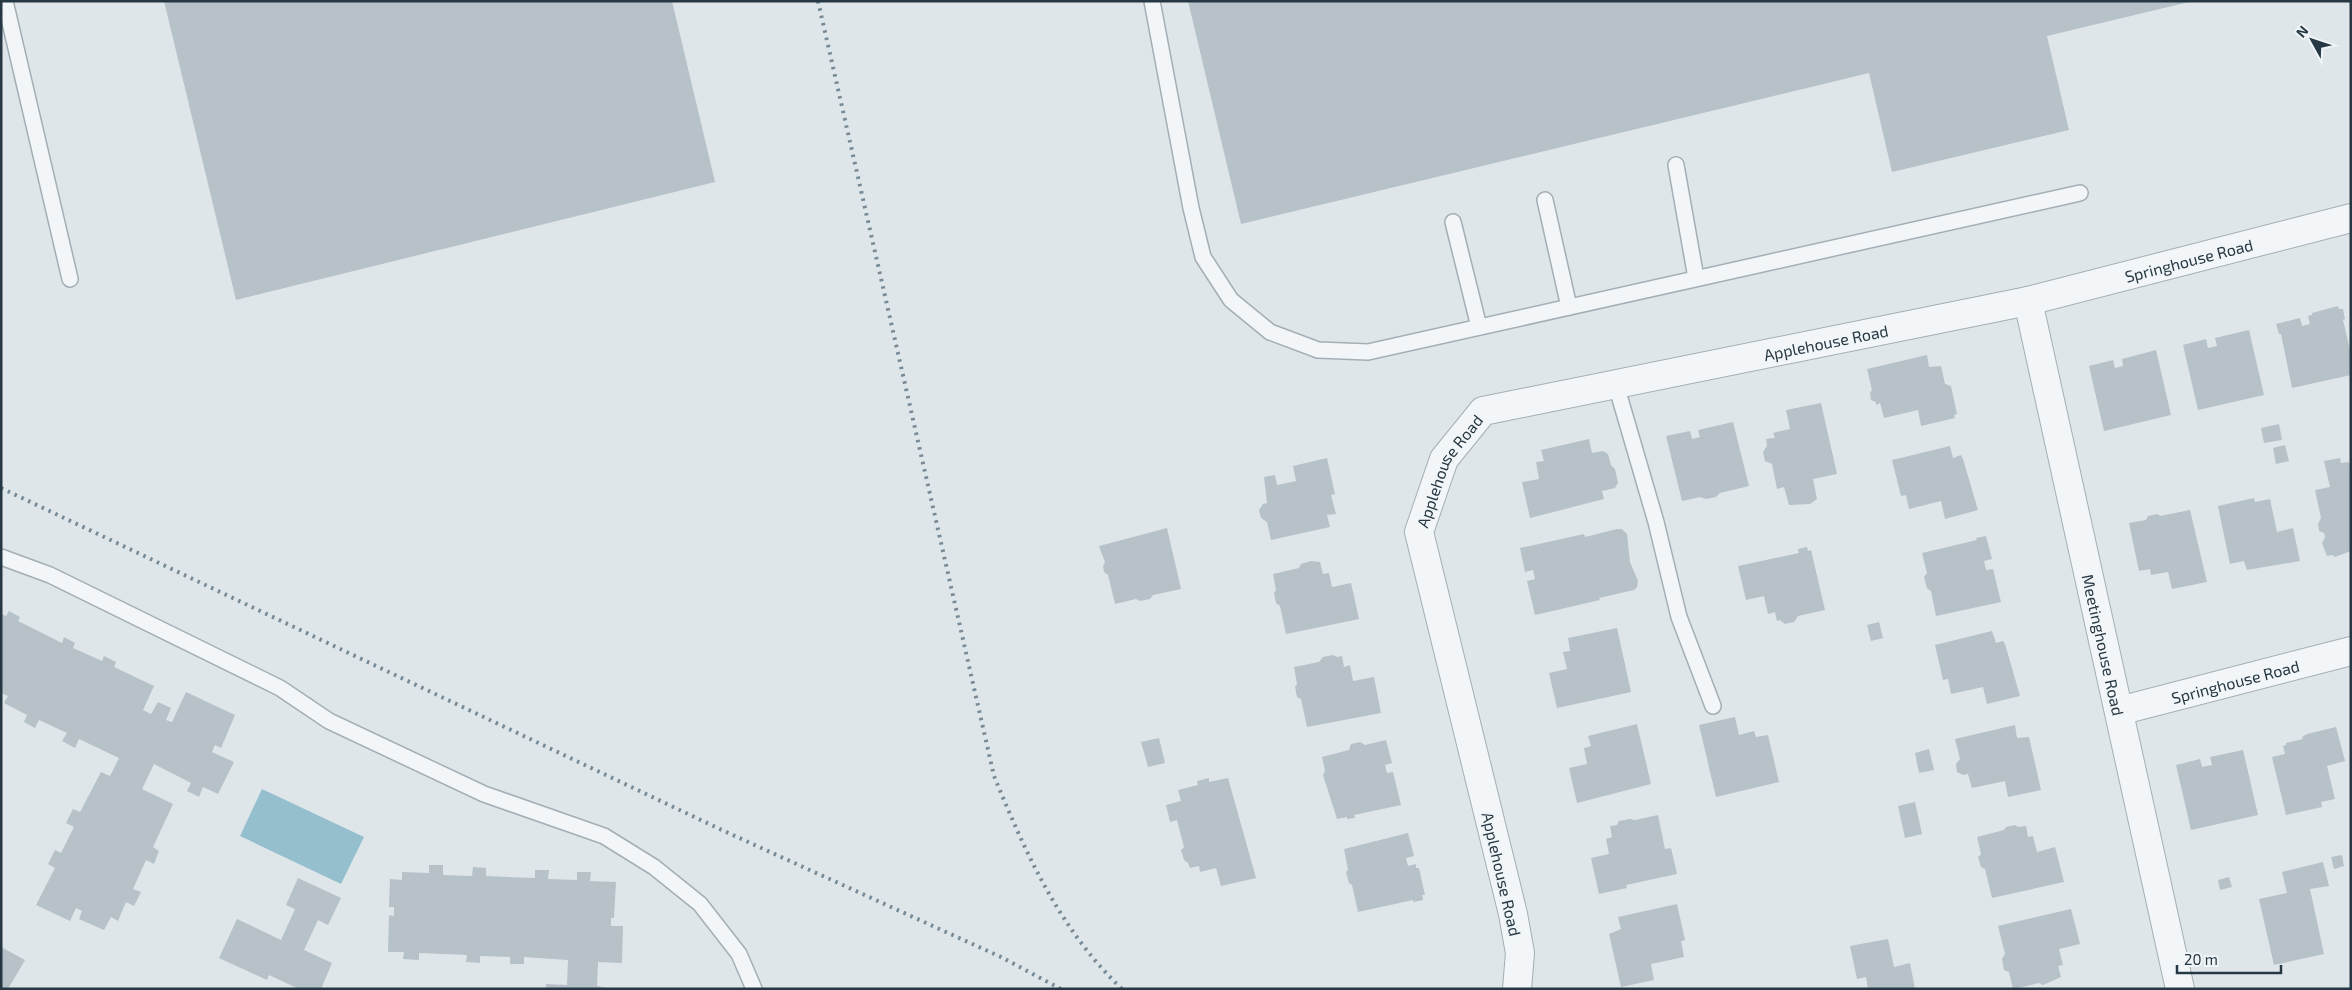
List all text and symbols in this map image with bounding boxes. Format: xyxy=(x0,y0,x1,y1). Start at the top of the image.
north arrow xyxy=(2287,15,2337,65)
text: N xyxy=(2292,22,2311,41)
street label: Springhouse Road xyxy=(2123,234,2255,285)
street label: Applehouse Road xyxy=(1762,320,1890,364)
street label: Applehouse Road xyxy=(1412,410,1486,530)
street label: Meetinghouse Road xyxy=(2079,572,2129,717)
street label: Springhouse Road xyxy=(2169,655,2301,707)
street label: Applehouse Road xyxy=(1479,810,1525,938)
scale bar xyxy=(2177,942,2281,974)
text: 20 m xyxy=(2184,950,2218,968)

